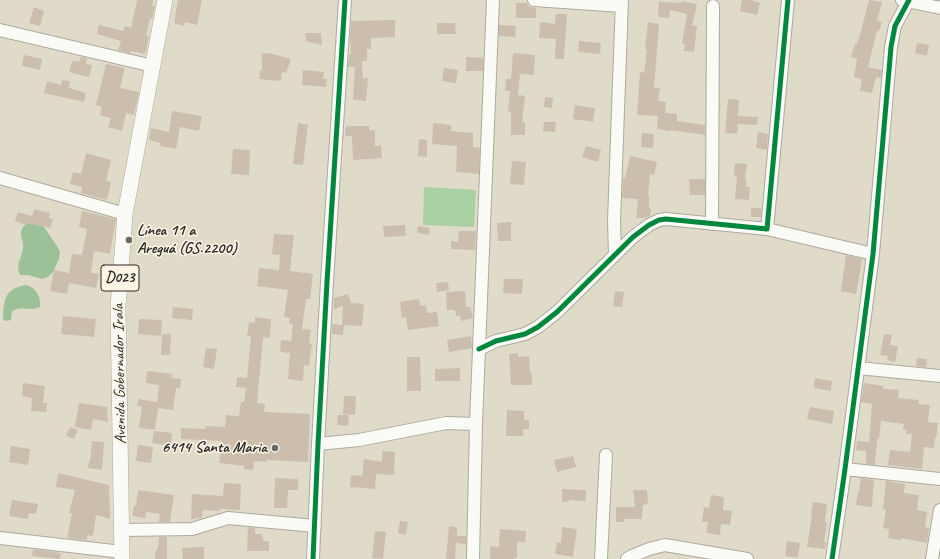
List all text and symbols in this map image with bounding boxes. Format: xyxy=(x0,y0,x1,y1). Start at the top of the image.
place label: Línea 11 a Areguá (GS.2200) xyxy=(137,221,237,259)
marker: Línea 11 a Areguá (GS.2200) xyxy=(124,235,134,245)
road number: D023 xyxy=(101,265,139,291)
street label: Avenida Gobernador Irala xyxy=(109,304,131,444)
place label: 6414 Santa Maria xyxy=(162,438,267,458)
marker: 6414 Santa Maria xyxy=(270,443,280,453)

